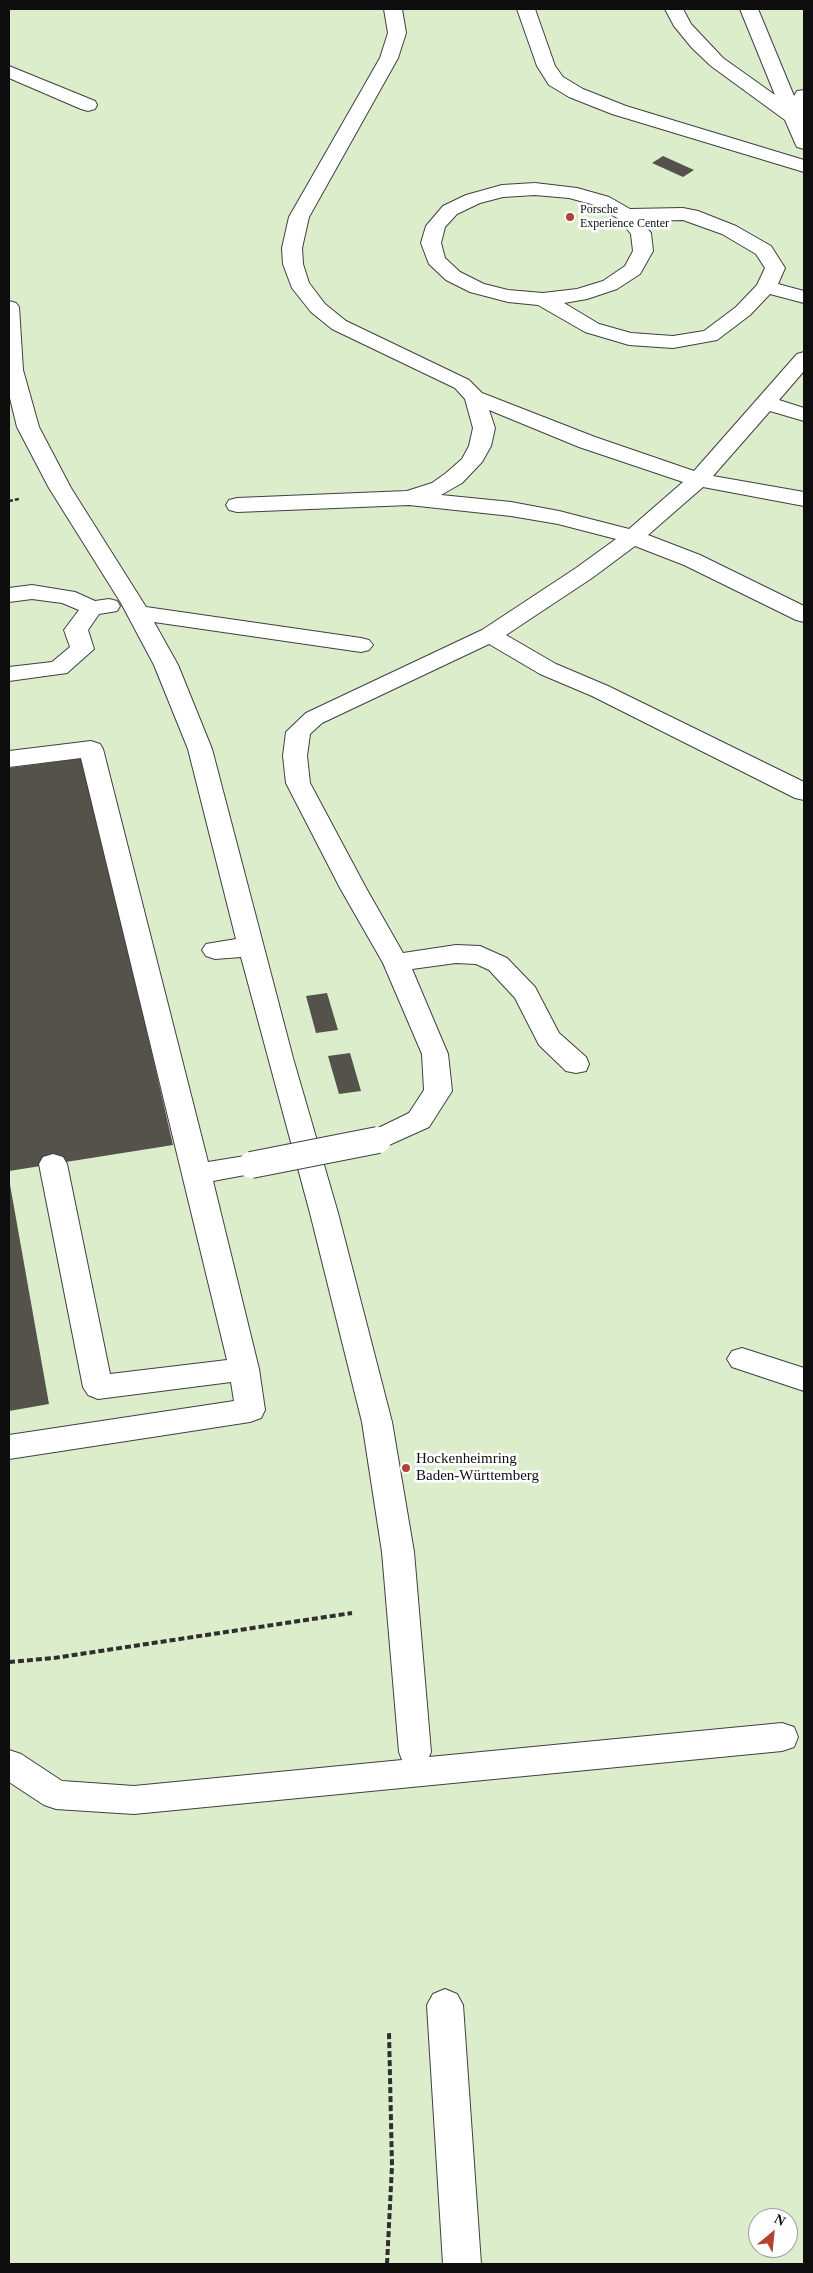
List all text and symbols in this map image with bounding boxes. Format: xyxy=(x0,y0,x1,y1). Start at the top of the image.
place label: Porsche Experience Center xyxy=(580,203,669,231)
marker: Porsche Experience Center xyxy=(564,211,576,223)
place label: Hockenheimring Baden-Württemberg xyxy=(416,1450,539,1485)
marker: Hockenheimring Baden-Württemberg xyxy=(400,1462,412,1474)
north arrow xyxy=(748,2208,798,2258)
text: N xyxy=(772,2211,788,2229)

